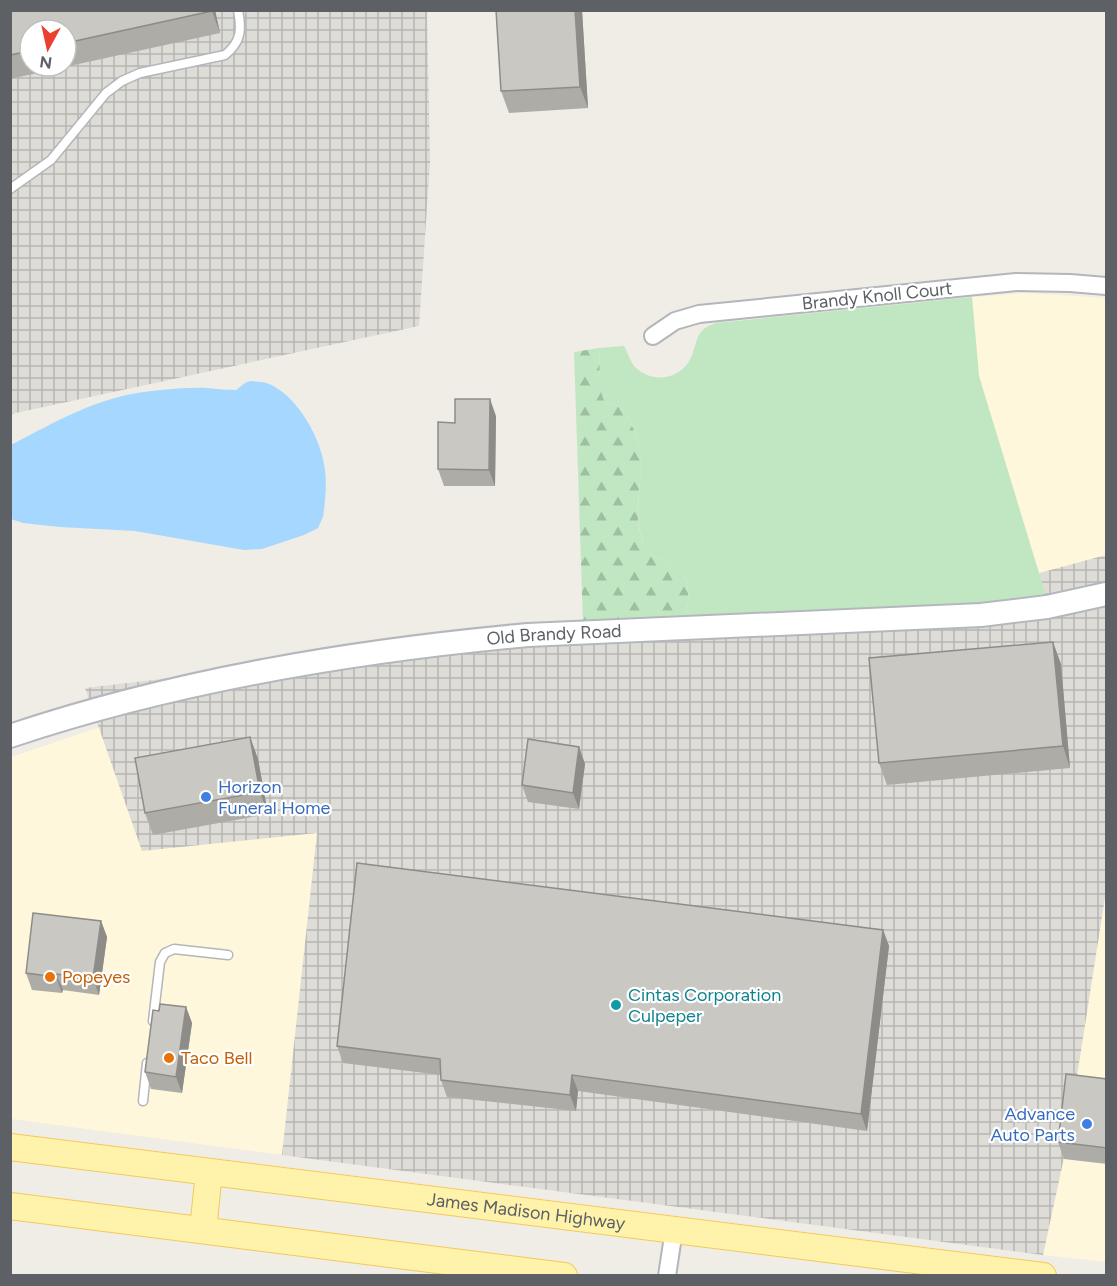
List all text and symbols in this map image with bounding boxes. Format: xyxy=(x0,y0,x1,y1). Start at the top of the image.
north arrow xyxy=(18,18,78,78)
text: N xyxy=(39,52,53,73)
street label: Brandy Knoll Court xyxy=(801,277,953,315)
street label: Old Brandy Road xyxy=(486,620,622,650)
place label: Horizon Funeral Home xyxy=(218,776,330,819)
marker: Horizon Funeral Home xyxy=(199,790,213,804)
place label: Popeyes xyxy=(62,966,130,988)
marker: Popeyes xyxy=(43,970,57,984)
place label: Cintas Corporation Culpeper xyxy=(628,984,781,1027)
marker: Cintas Corporation Culpeper xyxy=(609,998,623,1012)
place label: Taco Bell xyxy=(181,1047,252,1069)
marker: Taco Bell xyxy=(162,1051,176,1065)
place label: Advance Auto Parts xyxy=(990,1103,1075,1146)
marker: Advance Auto Parts xyxy=(1080,1117,1094,1131)
street label: James Madison Highway xyxy=(426,1188,627,1235)

